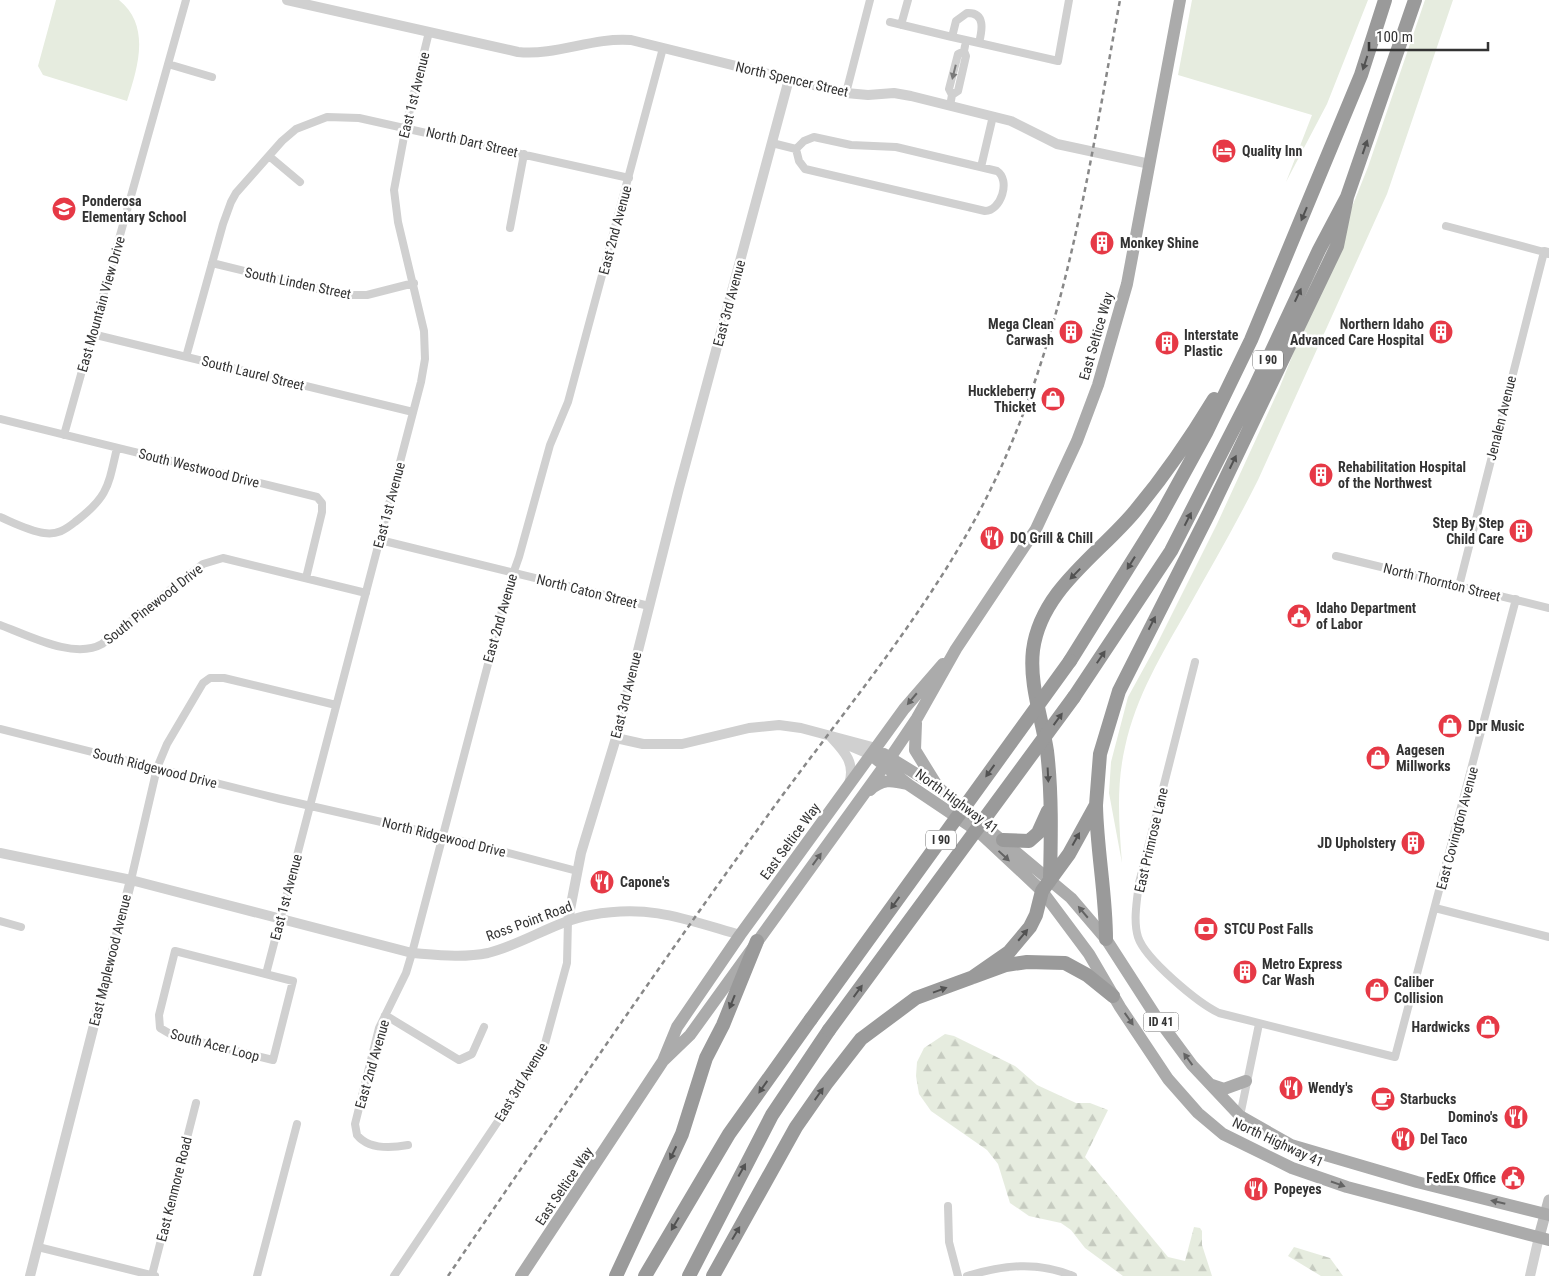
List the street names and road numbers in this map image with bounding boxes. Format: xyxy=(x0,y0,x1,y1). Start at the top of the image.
street label: East 1st Avenue xyxy=(396,50,433,140)
street label: North Spencer Street xyxy=(734,58,850,100)
street label: North Dart Street xyxy=(424,124,520,160)
street label: East 2nd Avenue xyxy=(595,183,635,276)
street label: East Mountain View Drive xyxy=(74,234,128,374)
street label: East 3rd Avenue xyxy=(710,258,748,348)
street label: South Linden Street xyxy=(243,264,353,302)
street label: East Seltice Way xyxy=(1076,290,1116,382)
road number: I 90 xyxy=(1253,350,1283,370)
street label: South Laurel Street xyxy=(200,353,306,393)
street label: Jenalen Avenue xyxy=(1483,373,1519,462)
street label: South Westwood Drive xyxy=(137,445,261,491)
street label: East 1st Avenue xyxy=(370,460,408,550)
street label: South Pinewood Drive xyxy=(101,560,206,647)
street label: North Thornton Street xyxy=(1382,560,1502,604)
street label: East 2nd Avenue xyxy=(480,571,520,664)
street label: North Caton Street xyxy=(535,571,639,611)
street label: East 3rd Avenue xyxy=(607,650,645,740)
street label: South Ridgewood Drive xyxy=(91,745,219,791)
street label: East Covington Avenue xyxy=(1433,764,1481,891)
street label: North Highway 41 xyxy=(912,766,1002,836)
street label: East Primrose Lane xyxy=(1131,786,1171,894)
street label: East Seltice Way xyxy=(757,799,823,882)
street label: North Ridgewood Drive xyxy=(381,814,508,860)
road number: I 90 xyxy=(926,830,956,850)
street label: East 1st Avenue xyxy=(267,852,305,942)
street label: East Maplewood Avenue xyxy=(86,892,134,1027)
street label: Ross Point Road xyxy=(484,898,574,944)
road number: ID 41 xyxy=(1144,1012,1178,1032)
street label: East 2nd Avenue xyxy=(352,1017,392,1110)
street label: South Acer Loop xyxy=(169,1025,261,1065)
street label: East 3rd Avenue xyxy=(491,1039,551,1124)
street label: North Highway 41 xyxy=(1230,1114,1326,1170)
street label: East Kenmore Road xyxy=(153,1135,195,1243)
street label: East Seltice Way xyxy=(532,1144,596,1228)

